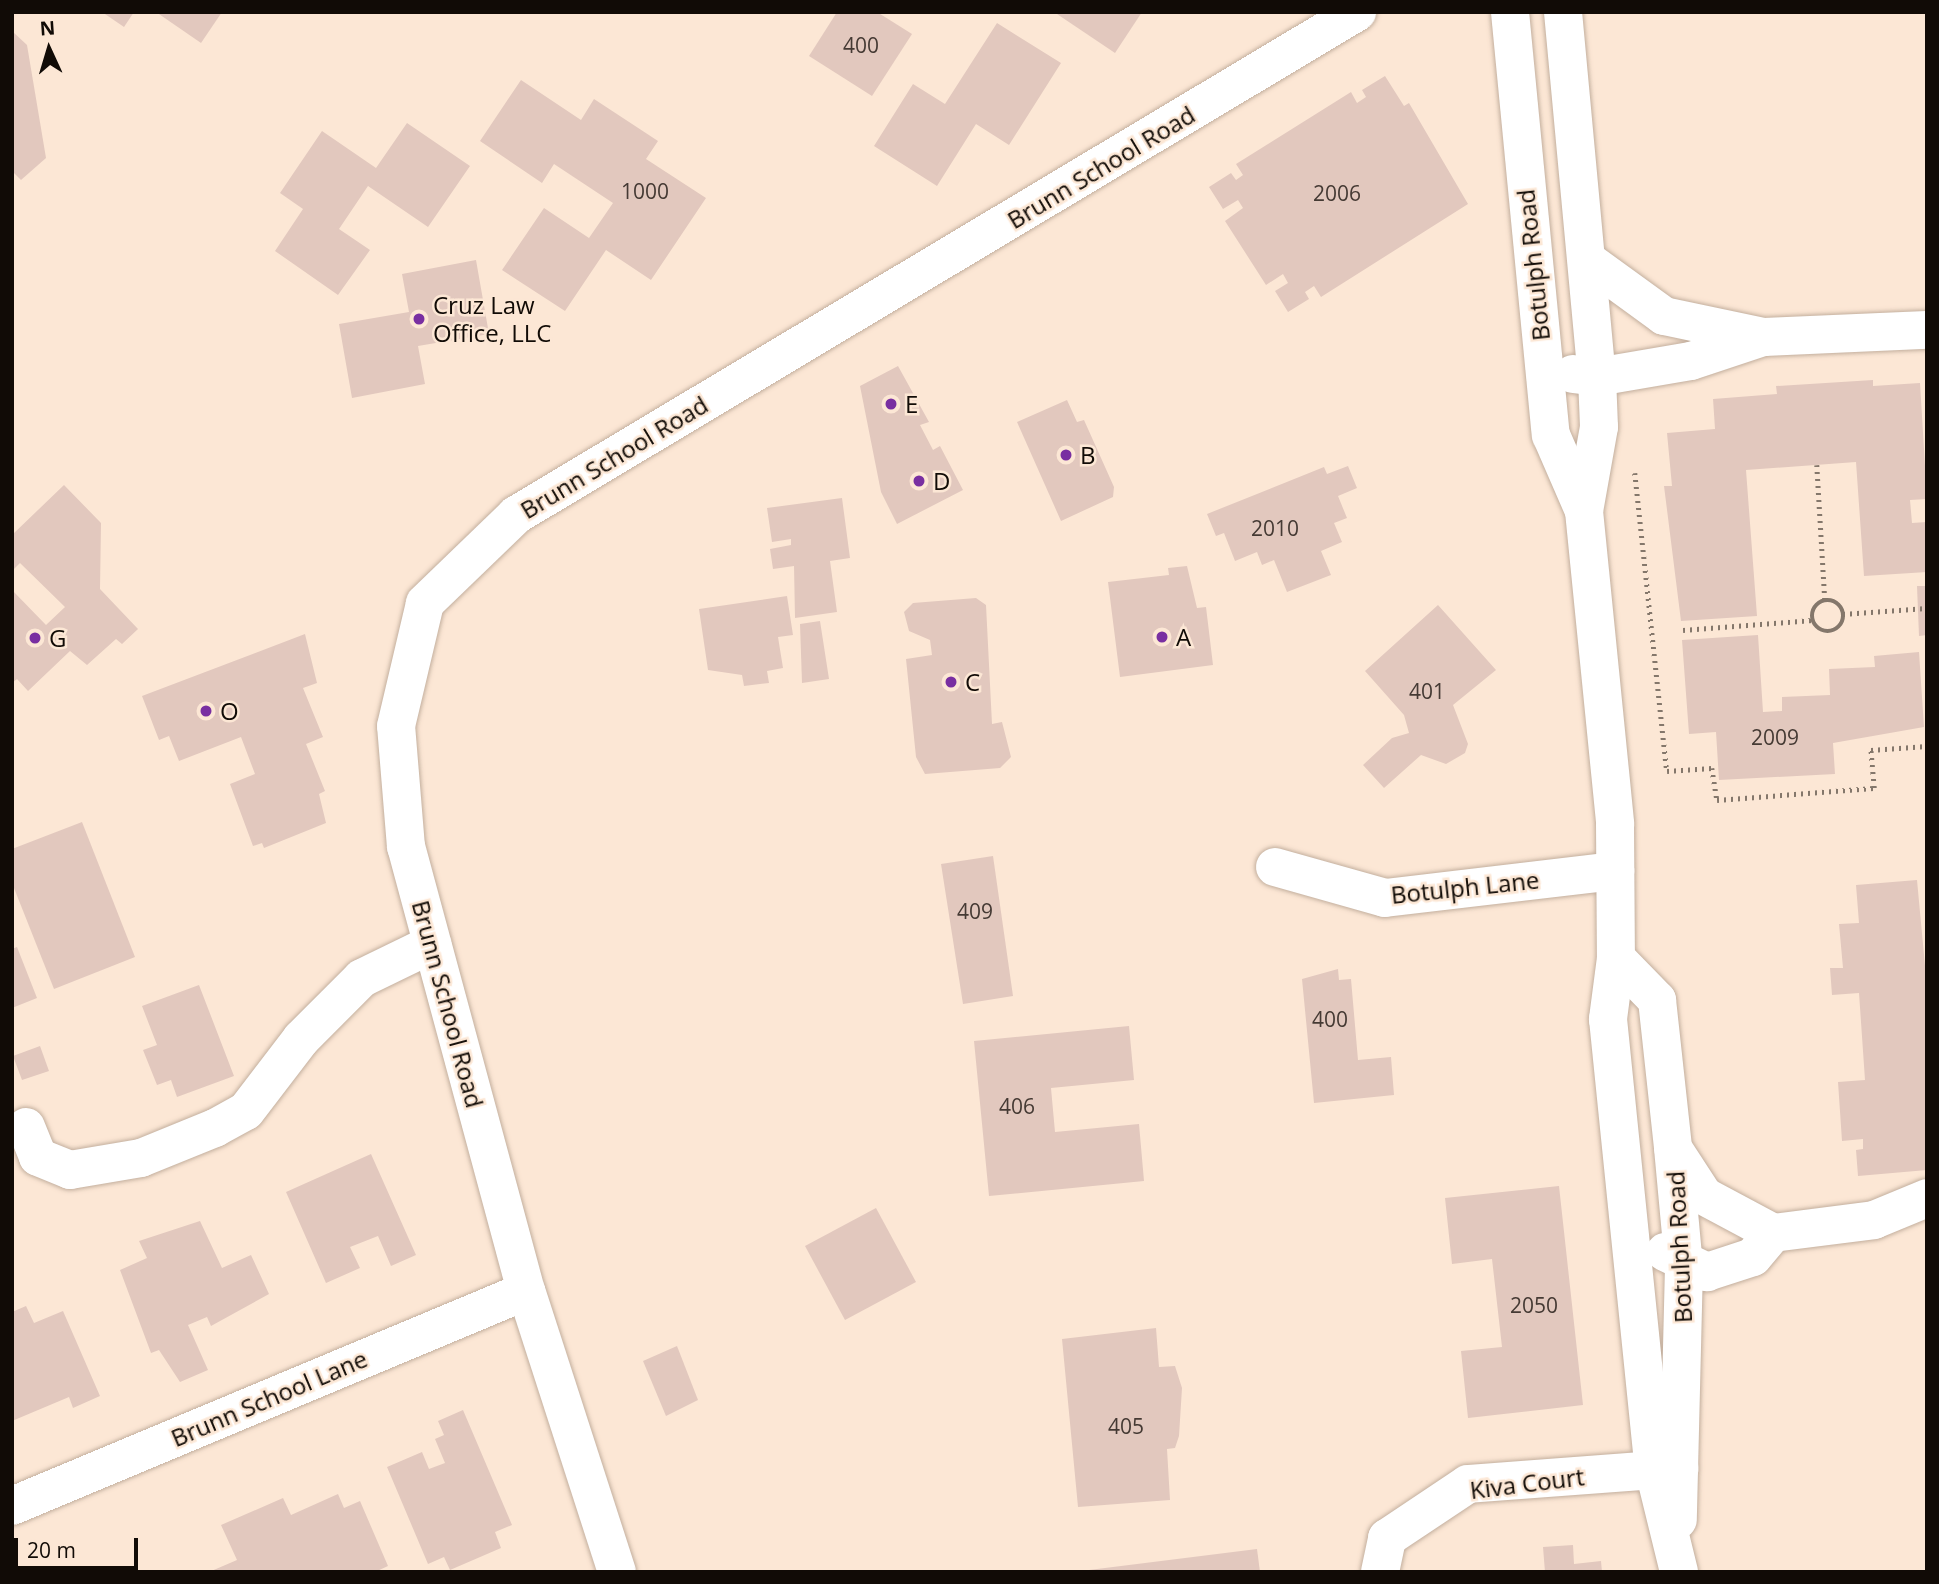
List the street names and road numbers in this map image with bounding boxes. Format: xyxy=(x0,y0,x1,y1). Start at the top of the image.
street label: Brunn School Road xyxy=(1002,100,1200,234)
street label: Botulph Road xyxy=(1511,188,1555,342)
street label: Brunn School Road xyxy=(515,390,713,524)
street label: Botulph Lane xyxy=(1389,865,1541,909)
street label: Brunn School Road xyxy=(406,897,490,1111)
street label: Botulph Road xyxy=(1661,1170,1697,1324)
street label: Brunn School Lane xyxy=(167,1344,371,1452)
street label: Kiva Court xyxy=(1468,1462,1586,1504)

